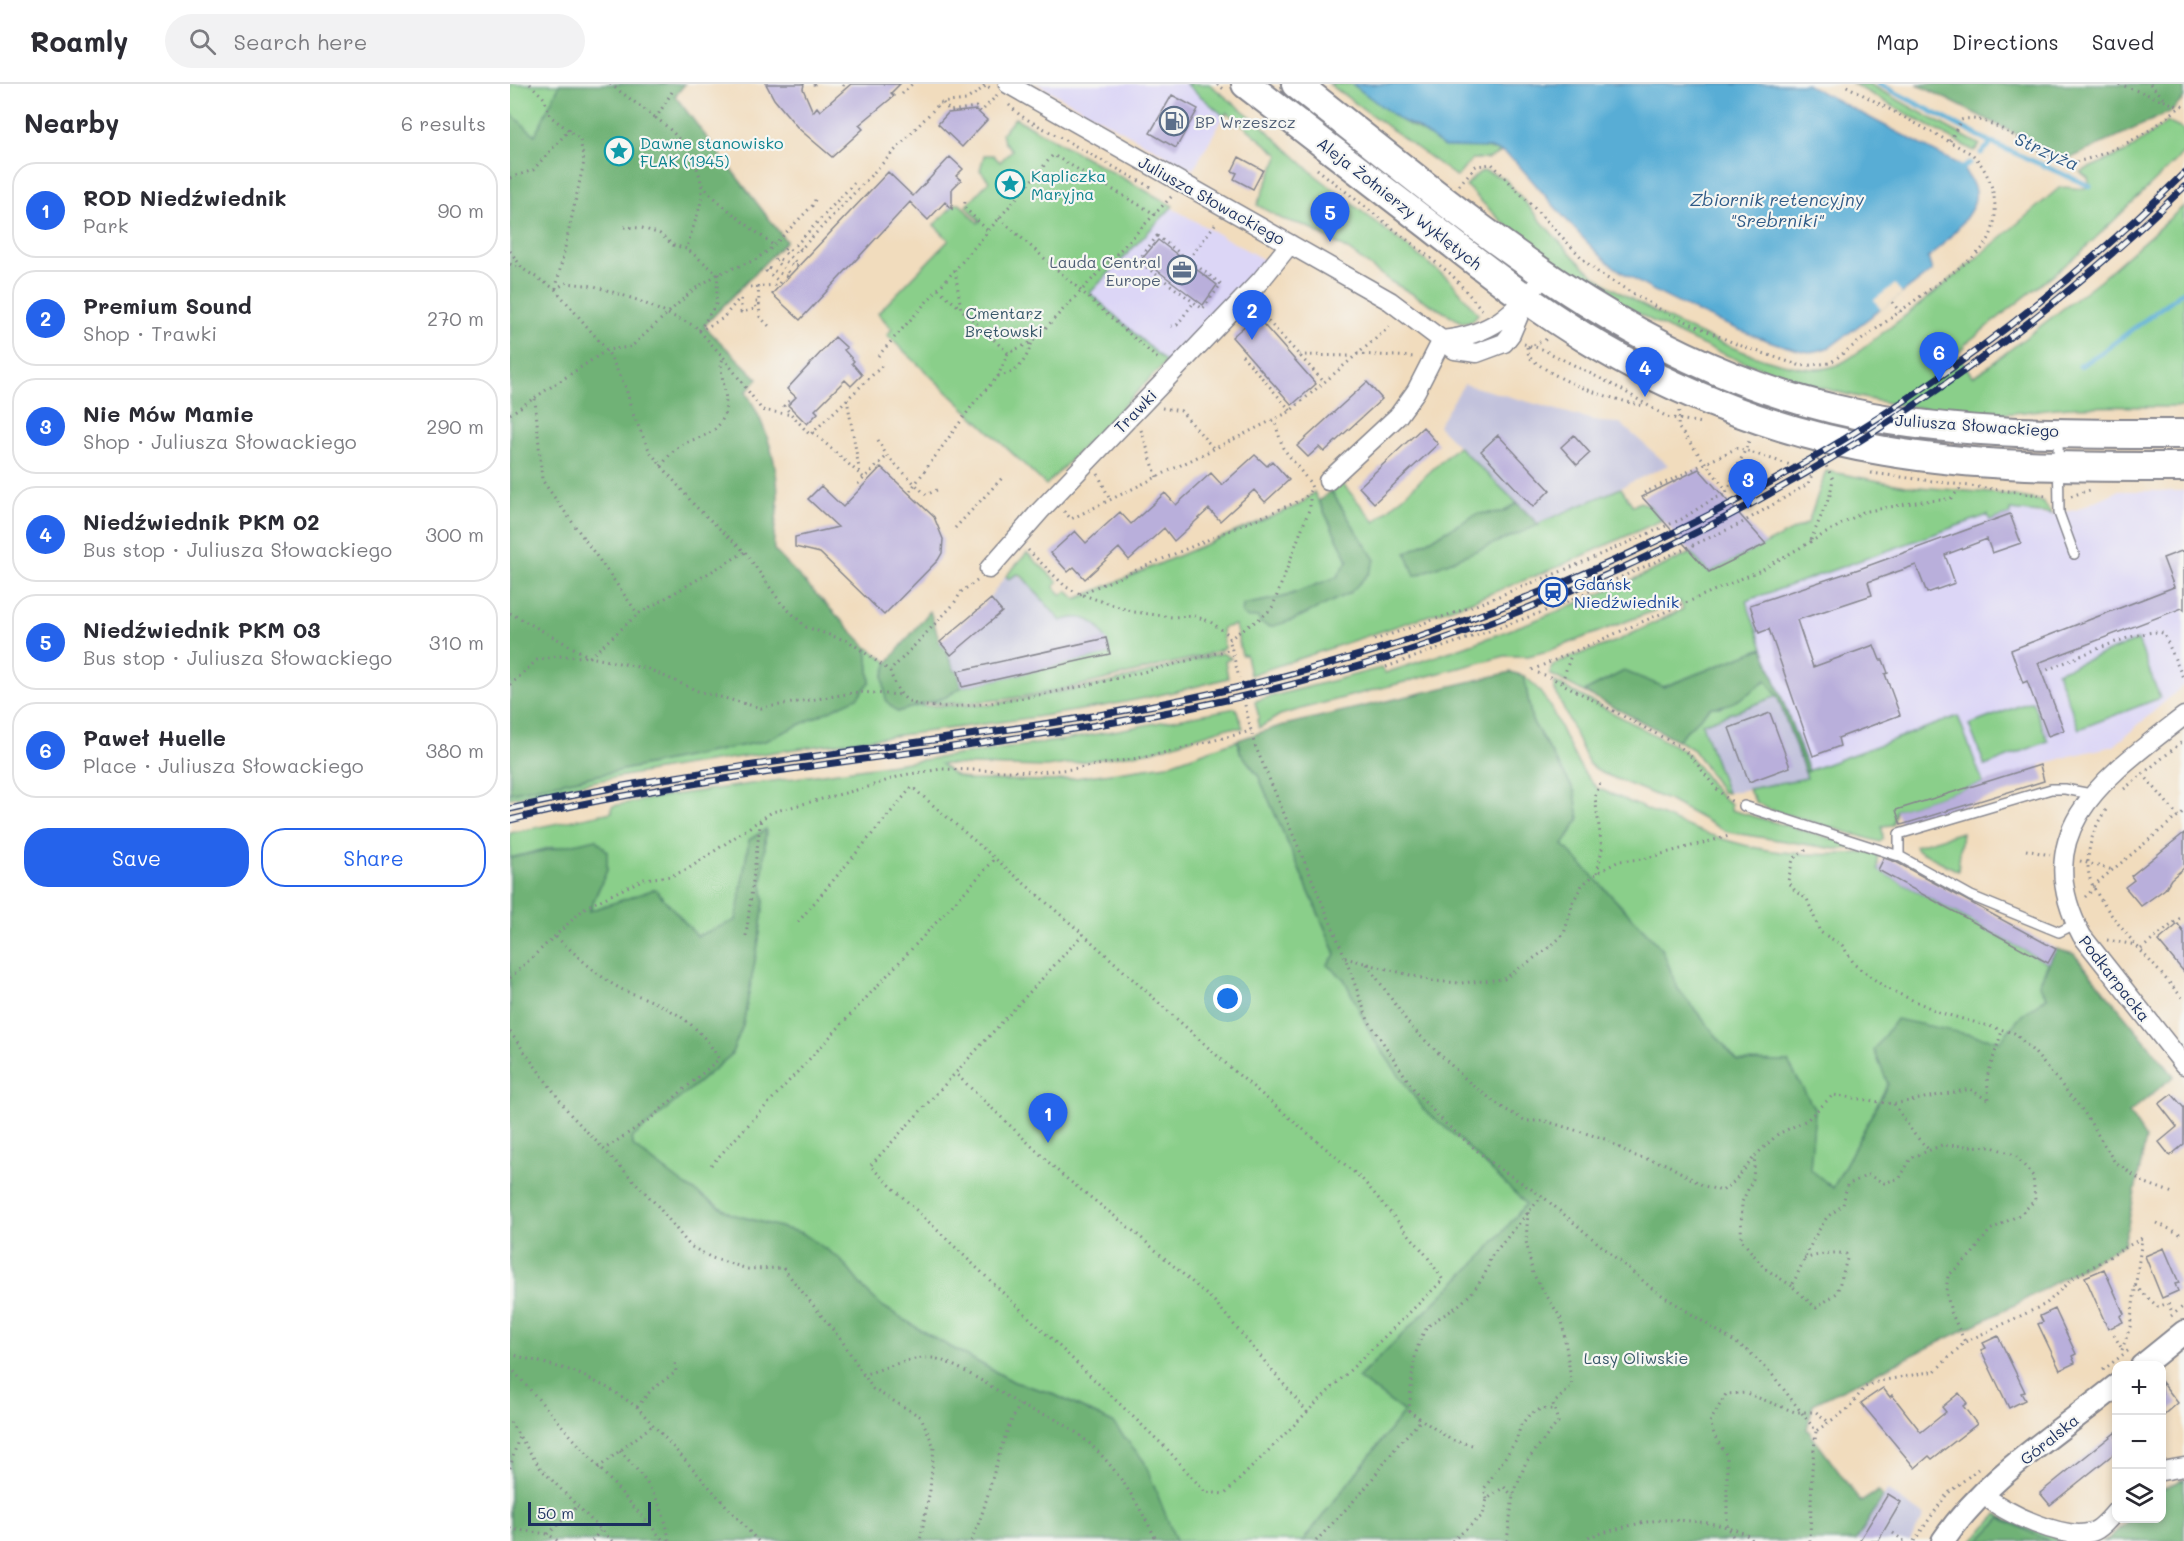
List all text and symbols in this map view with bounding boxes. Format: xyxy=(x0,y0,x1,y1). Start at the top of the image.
search box xyxy=(165,14,585,68)
text: Roamly xyxy=(30,23,129,59)
icon: search xyxy=(186,25,219,58)
text: Search here xyxy=(234,27,367,56)
text: Map xyxy=(1876,28,1919,55)
text: Directions xyxy=(1952,28,2059,55)
text: Saved xyxy=(2092,28,2154,55)
fuel station icon: BP Wrzeszcz xyxy=(1158,105,1190,137)
text: Nearby xyxy=(24,106,119,140)
text: 6 results xyxy=(401,110,486,136)
place label: BP Wrzeszcz xyxy=(1195,111,1296,132)
water label: Strzyża xyxy=(2011,126,2083,176)
place label: Dawne stanowisko FLAK (1945) xyxy=(640,132,783,171)
street label: Aleja Żołnierzy Wyklętych xyxy=(1313,132,1487,274)
place icon: Dawne stanowisko FLAK (1945) xyxy=(603,135,635,167)
street label: Juliusza Słowackiego xyxy=(1135,151,1289,249)
place label: Kapliczka Maryjna xyxy=(1031,165,1106,204)
place icon: Kapliczka Maryjna xyxy=(994,168,1026,200)
text: ROD Niedźwiednik xyxy=(83,183,287,212)
water label: Zbiornik retencyjny "Srebrniki" xyxy=(1690,187,1865,232)
pin: 5 xyxy=(1310,192,1350,242)
text: 1 xyxy=(41,197,50,223)
text: 90 m xyxy=(438,197,484,223)
text: Park xyxy=(83,212,128,238)
place label: Lauda Central Europe xyxy=(1049,251,1161,290)
office icon: Lauda Central Europe xyxy=(1166,254,1198,286)
pin: 2 xyxy=(1232,290,1272,340)
text: Premium Sound xyxy=(83,291,252,320)
park label: Cmentarz Brętowski xyxy=(965,302,1043,341)
text: 2 xyxy=(40,305,51,331)
text: 270 m xyxy=(427,305,484,331)
text: Shop · Trawki xyxy=(83,320,217,346)
pin: 6 xyxy=(1920,332,1958,382)
pin: 4 xyxy=(1626,348,1664,397)
street label: Trawki xyxy=(1109,385,1161,437)
text: Nie Mów Mamie xyxy=(83,399,254,428)
street label: Juliusza Słowackiego xyxy=(1894,409,2060,441)
text: 3 xyxy=(40,413,52,439)
text: 290 m xyxy=(426,413,484,439)
text: Shop · Juliusza Słowackiego xyxy=(83,428,357,454)
pin: 3 xyxy=(1728,460,1768,509)
text: Niedźwiednik PKM 02 xyxy=(83,507,320,536)
text: 4 xyxy=(39,521,52,547)
text: 300 m xyxy=(425,521,484,547)
text: Bus stop · Juliusza Słowackiego xyxy=(83,536,392,562)
place label: Gdańsk Niedźwiednik xyxy=(1574,573,1679,612)
station icon: Gdańsk Niedźwiednik xyxy=(1537,576,1569,608)
text: Niedźwiednik PKM 03 xyxy=(83,615,320,644)
text: 5 xyxy=(40,629,51,655)
text: 310 m xyxy=(429,629,484,655)
text: Bus stop · Juliusza Słowackiego xyxy=(83,644,392,670)
text: Paweł Huelle xyxy=(83,723,226,752)
text: 6 xyxy=(39,737,52,763)
text: 380 m xyxy=(426,737,484,763)
text: Place · Juliusza Słowackiego xyxy=(83,752,364,778)
button: Save xyxy=(24,828,249,887)
button: Share xyxy=(261,828,486,887)
street label: Podkarpacka xyxy=(2075,931,2155,1025)
your location xyxy=(1213,984,1242,1013)
pin: 1 xyxy=(1028,1094,1068,1143)
park label: Lasy Oliwskie xyxy=(1584,1347,1688,1368)
map controls xyxy=(2112,1361,2166,1523)
button: + xyxy=(2112,1361,2166,1415)
street label: Góralska xyxy=(2015,1409,2083,1469)
button: − xyxy=(2112,1415,2166,1469)
button: layers xyxy=(2112,1469,2166,1523)
scale bar xyxy=(528,1499,651,1526)
text: 50 m xyxy=(537,1502,574,1523)

